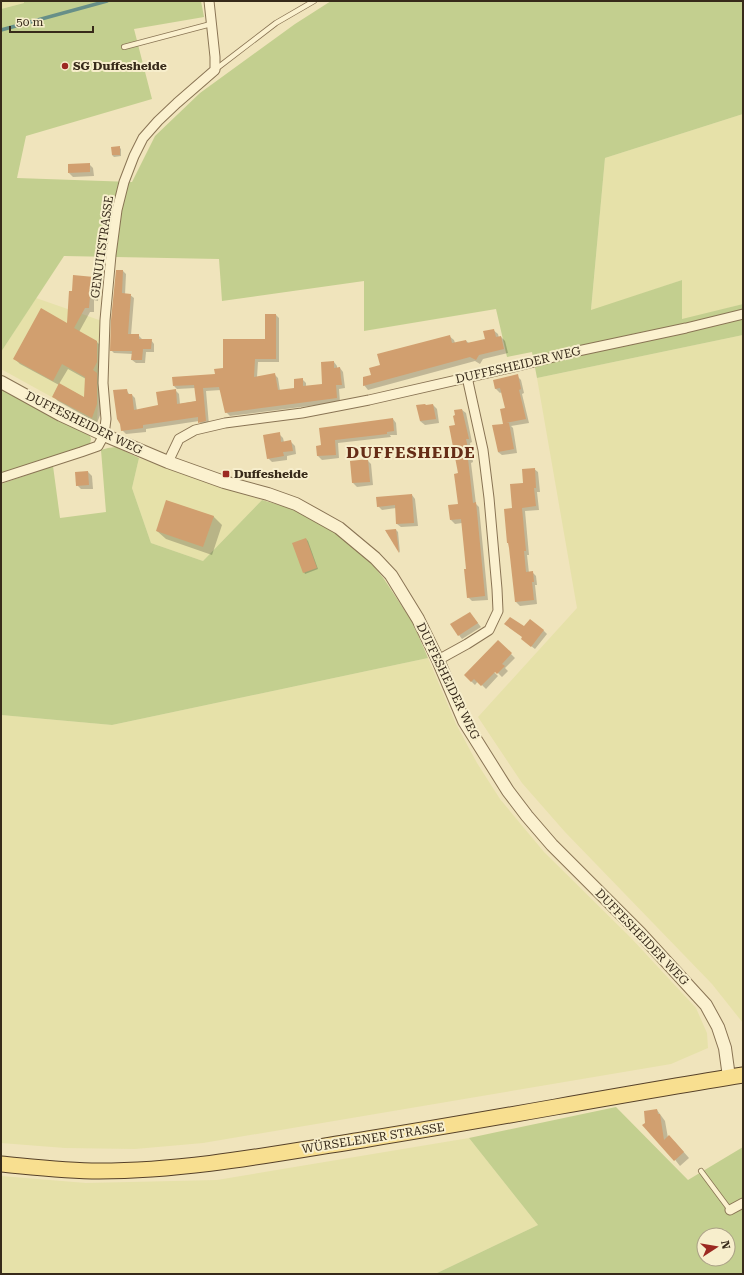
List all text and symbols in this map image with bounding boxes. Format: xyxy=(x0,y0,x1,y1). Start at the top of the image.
scale bar xyxy=(10,8,93,34)
text: 50 m xyxy=(16,15,43,29)
place label: SG Duffesheide xyxy=(73,59,167,73)
marker: SG Duffesheide xyxy=(60,61,70,71)
street label: GENUITSTRASSE xyxy=(88,195,116,299)
street label: DUFFESHEIDER WEG xyxy=(454,344,583,386)
street label: DUFFESHEIDER WEG xyxy=(23,389,145,458)
district label: DUFFESHEIDE xyxy=(346,443,476,462)
place label: Duffesheide xyxy=(234,467,308,481)
marker: Duffesheide xyxy=(221,469,231,479)
street label: DUFFESHEIDER WEG xyxy=(414,620,483,742)
street label: DUFFESHEIDER WEG xyxy=(592,886,692,988)
street label: WÜRSELENER STRASSE xyxy=(301,1120,445,1156)
north arrow xyxy=(696,1227,736,1267)
text: N xyxy=(718,1240,733,1251)

